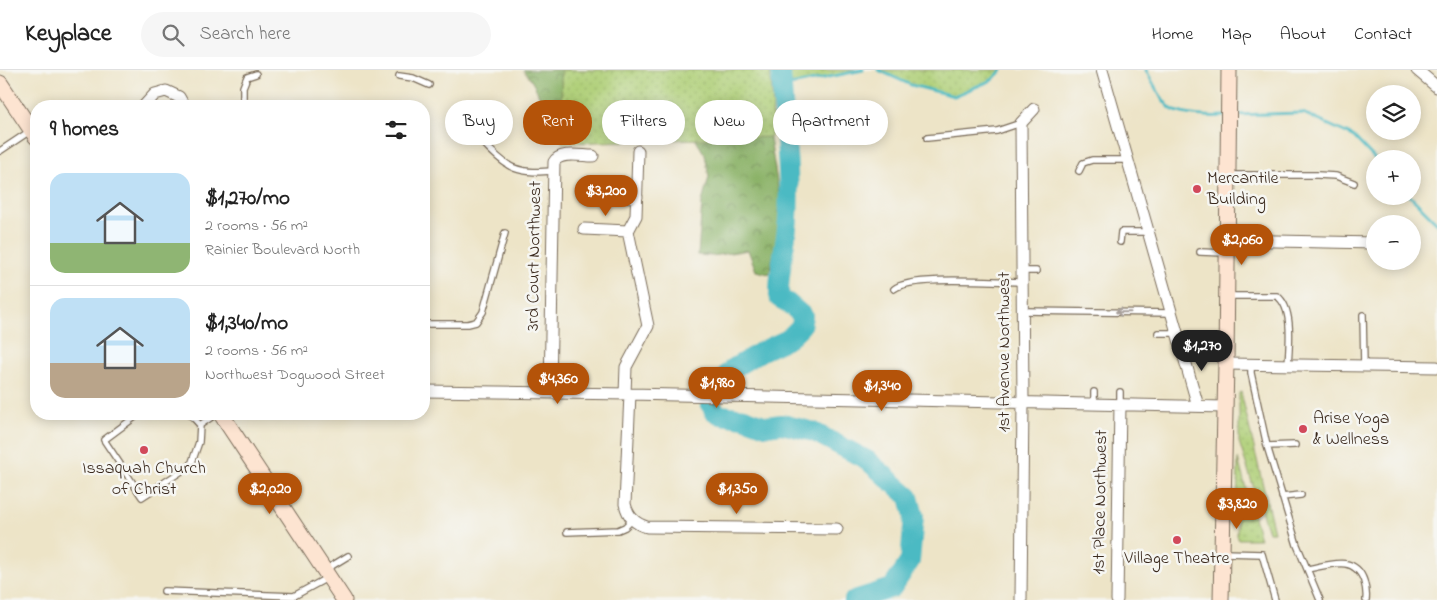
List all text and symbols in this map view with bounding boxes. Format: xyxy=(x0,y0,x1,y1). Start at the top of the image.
search box xyxy=(141,12,491,57)
text: Keyplace xyxy=(25,17,111,52)
icon: search xyxy=(159,21,187,49)
text: Search here xyxy=(199,21,291,48)
text: Home xyxy=(1152,22,1193,48)
text: Map xyxy=(1221,22,1252,48)
text: About xyxy=(1280,22,1326,48)
text: Contact xyxy=(1354,22,1412,48)
map controls xyxy=(1366,85,1421,270)
button: layers xyxy=(1366,85,1421,140)
chip: Buy xyxy=(445,100,513,145)
chip: Rent xyxy=(523,100,592,145)
chip: Filters xyxy=(602,100,685,145)
chip: New xyxy=(695,100,763,145)
chip: Apartment xyxy=(773,100,888,145)
text: 9 homes xyxy=(50,115,119,145)
icon: filters xyxy=(382,116,410,144)
button: + xyxy=(1366,150,1421,205)
place label: Mercantile Building xyxy=(1206,166,1279,214)
pin: $3,200 xyxy=(565,174,647,217)
text: $3,200 xyxy=(586,179,626,203)
street label: 3rd Court Northwest xyxy=(521,181,549,331)
marker: Mercantile Building xyxy=(1191,183,1203,195)
text: $1,270/mo xyxy=(205,184,290,214)
icon: home xyxy=(90,193,150,253)
text: 2 rooms · 56 m² xyxy=(205,214,308,238)
button: − xyxy=(1366,215,1421,270)
pin: $2,060 xyxy=(1201,224,1283,266)
text: $2,060 xyxy=(1221,228,1263,252)
text: Rainier Boulevard North xyxy=(205,238,360,262)
street label: 1st Avenue Northwest xyxy=(992,272,1018,432)
one-way arrow xyxy=(1115,307,1132,317)
text: $1,340/mo xyxy=(205,309,288,339)
icon: home xyxy=(90,318,150,378)
pin: $1,270 xyxy=(1161,330,1243,372)
text: $1,270 xyxy=(1183,334,1221,358)
text: 2 rooms · 56 m² xyxy=(205,339,308,363)
pin: $4,360 xyxy=(517,362,599,405)
text: Northwest Dogwood Street xyxy=(205,363,385,387)
pin: $1,980 xyxy=(676,366,758,409)
text: $4,360 xyxy=(538,367,578,391)
pin: $1,340 xyxy=(841,370,923,412)
text: $1,980 xyxy=(699,371,735,395)
text: $1,340 xyxy=(863,374,901,398)
place label: Arise Yoga & Wellness xyxy=(1313,406,1390,453)
marker: Arise Yoga & Wellness xyxy=(1297,423,1309,435)
street label: 1st Place Northwest xyxy=(1087,429,1115,575)
marker: Issaquah Church of Christ xyxy=(138,444,150,456)
place label: Issaquah Church of Christ xyxy=(82,456,206,503)
pin: $2,020 xyxy=(229,472,311,515)
pin: $1,350 xyxy=(696,472,778,515)
text: $2,020 xyxy=(249,477,291,501)
text: $1,350 xyxy=(717,477,757,501)
pin: $3,820 xyxy=(1196,488,1278,530)
text: $3,820 xyxy=(1217,492,1257,516)
marker: Village Theatre xyxy=(1171,534,1183,546)
place label: Village Theatre xyxy=(1123,546,1231,573)

